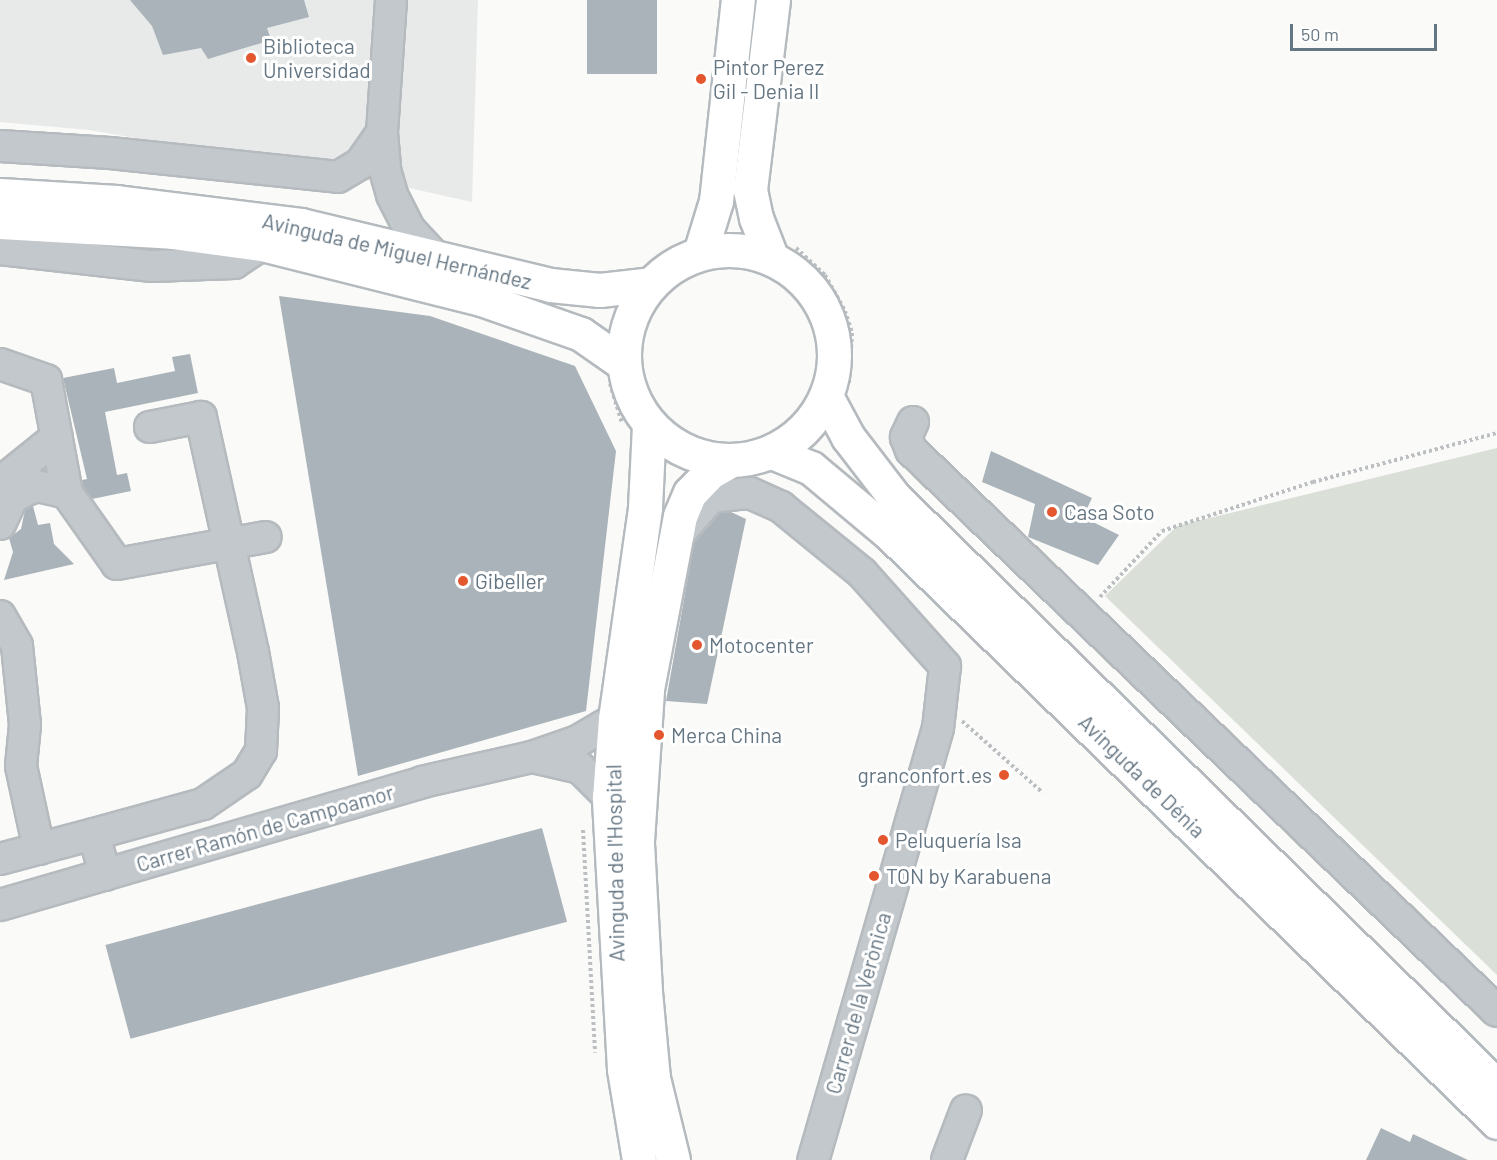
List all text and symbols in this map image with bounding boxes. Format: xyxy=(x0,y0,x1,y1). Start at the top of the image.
scale bar xyxy=(1293,12,1440,50)
text: 50 m xyxy=(1301,23,1339,45)
place label: Biblioteca Universidad xyxy=(263,33,371,83)
marker: Biblioteca Universidad xyxy=(244,51,258,65)
place label: Pintor Perez Gil - Denia II xyxy=(713,54,824,104)
marker: Pintor Perez Gil - Denia II xyxy=(694,72,708,86)
street label: Avinguda de Miguel Hernández xyxy=(260,208,534,294)
place label: Casa Soto xyxy=(1064,499,1155,525)
marker: Casa Soto xyxy=(1045,505,1059,519)
place label: Gibeller xyxy=(475,568,544,594)
marker: Gibeller xyxy=(456,574,470,588)
place label: Motocenter xyxy=(709,632,814,658)
marker: Motocenter xyxy=(690,638,704,652)
street label: Avinguda de Dénia xyxy=(1073,709,1211,843)
place label: Merca China xyxy=(671,722,782,748)
marker: Merca China xyxy=(652,728,666,742)
place label: granconfort.es xyxy=(858,762,992,788)
street label: Avinguda de l'Hospital xyxy=(601,764,629,962)
marker: granconfort.es xyxy=(997,768,1011,782)
street label: Carrer Ramón de Campoamor xyxy=(133,779,397,877)
place label: Peluquería Isa xyxy=(895,827,1022,853)
marker: Peluquería Isa xyxy=(876,833,890,847)
place label: TON by Karabuena xyxy=(886,863,1051,889)
marker: TON by Karabuena xyxy=(867,869,881,883)
street label: Carrer de la Verònica xyxy=(820,909,896,1097)

